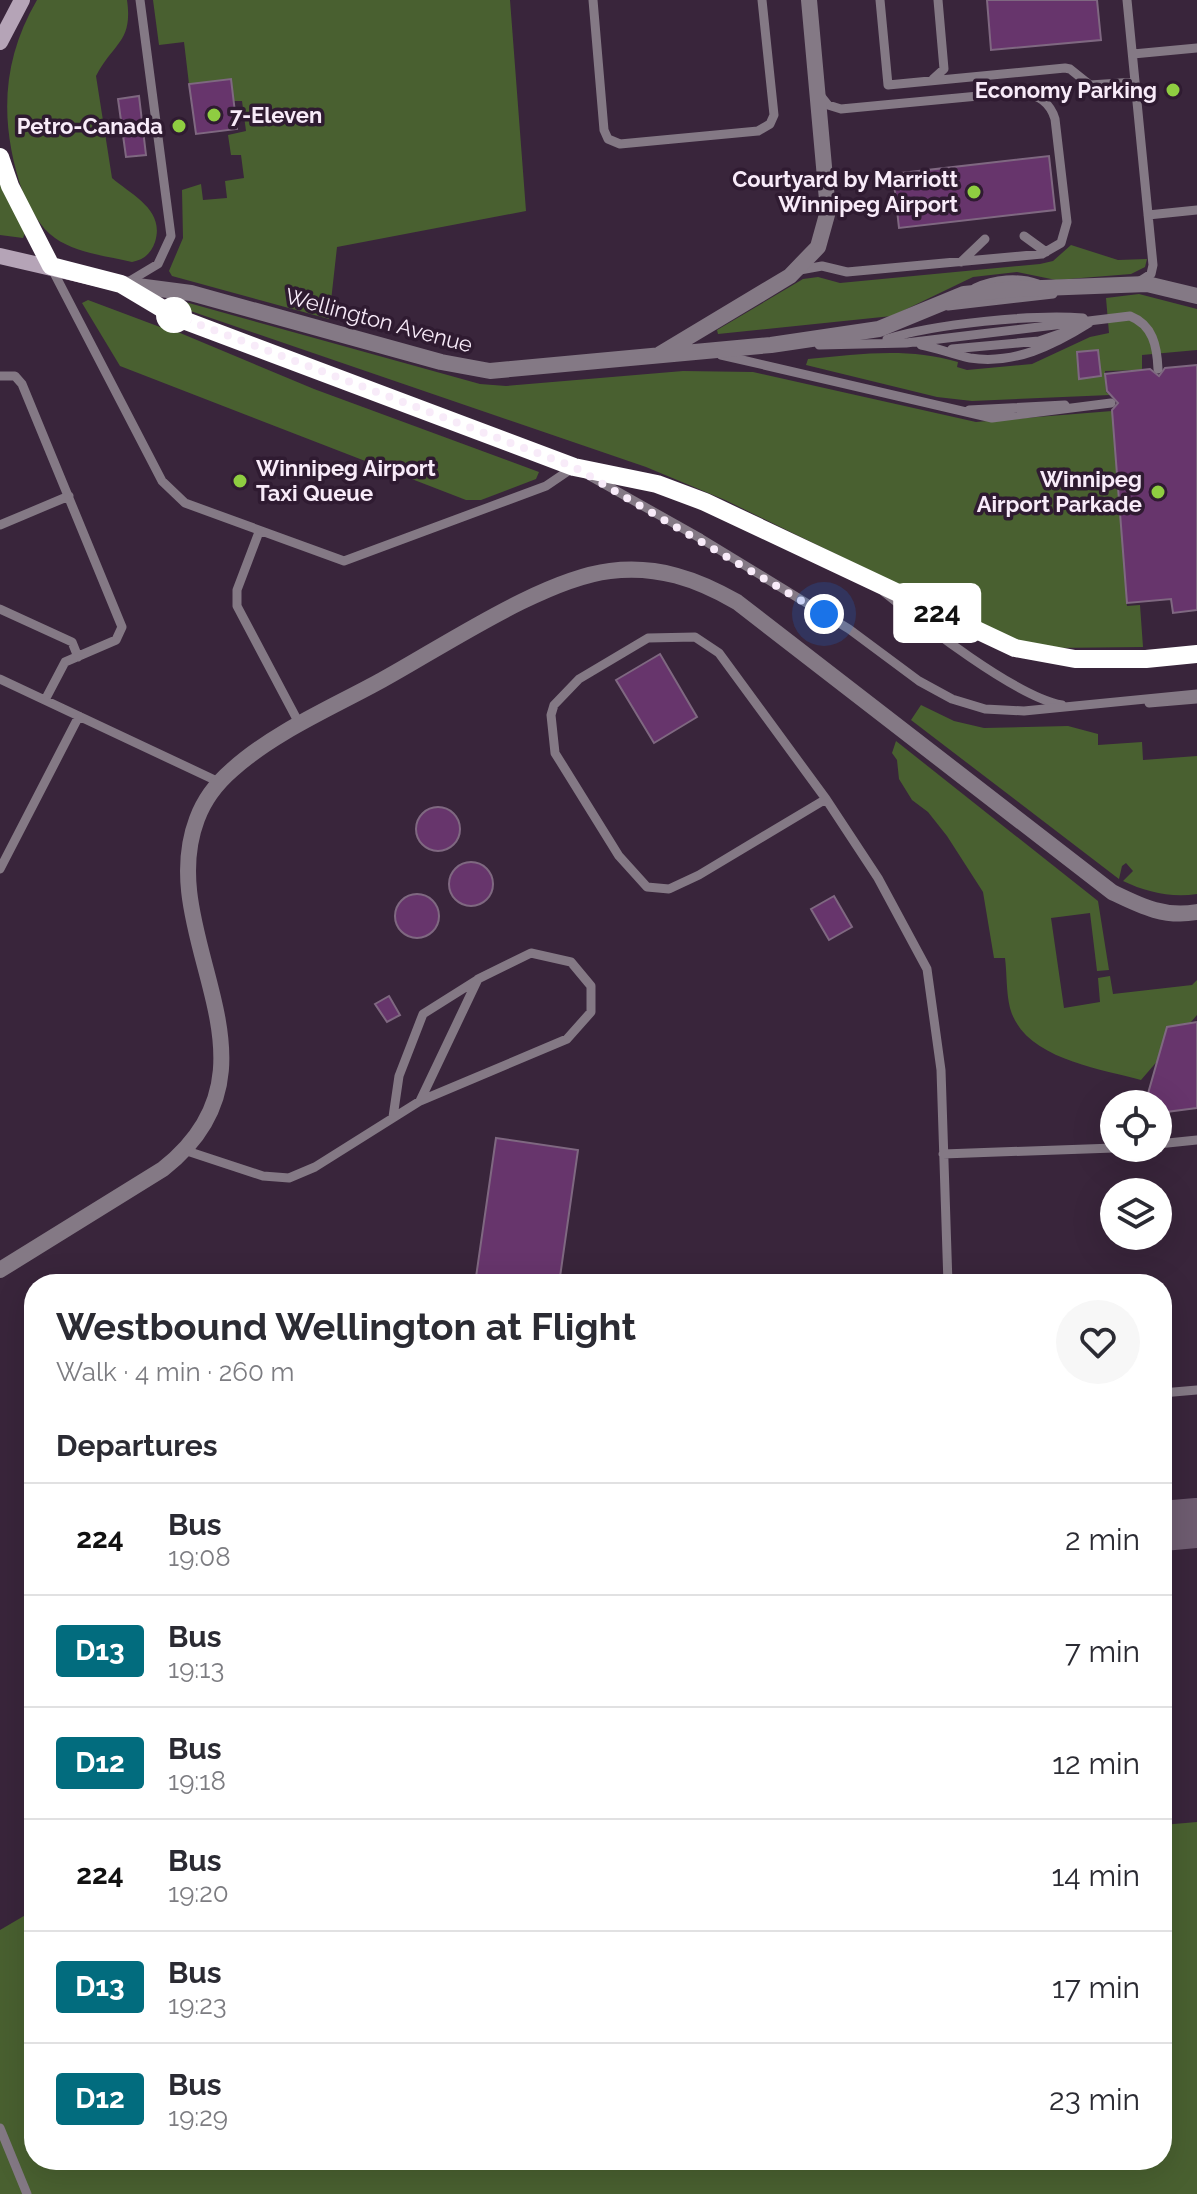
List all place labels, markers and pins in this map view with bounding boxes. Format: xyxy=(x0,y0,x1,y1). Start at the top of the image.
place label: Economy Parking xyxy=(975,77,1157,103)
marker: Economy Parking xyxy=(1164,81,1182,99)
place label: 7-Eleven xyxy=(230,102,322,128)
marker: 7-Eleven xyxy=(205,106,223,124)
place label: Petro-Canada xyxy=(17,113,163,139)
marker: Petro-Canada xyxy=(170,117,188,135)
place label: Courtyard by Marriott Winnipeg Airport xyxy=(732,166,959,217)
marker: Courtyard by Marriott Winnipeg Airport xyxy=(965,183,983,201)
unlabelled marker xyxy=(157,298,191,332)
place label: Winnipeg Airport Taxi Queue xyxy=(256,455,436,506)
place label: Winnipeg Airport Parkade xyxy=(977,466,1142,517)
marker: Winnipeg Airport Taxi Queue xyxy=(231,472,249,490)
marker: Winnipeg Airport Parkade xyxy=(1149,483,1167,501)

